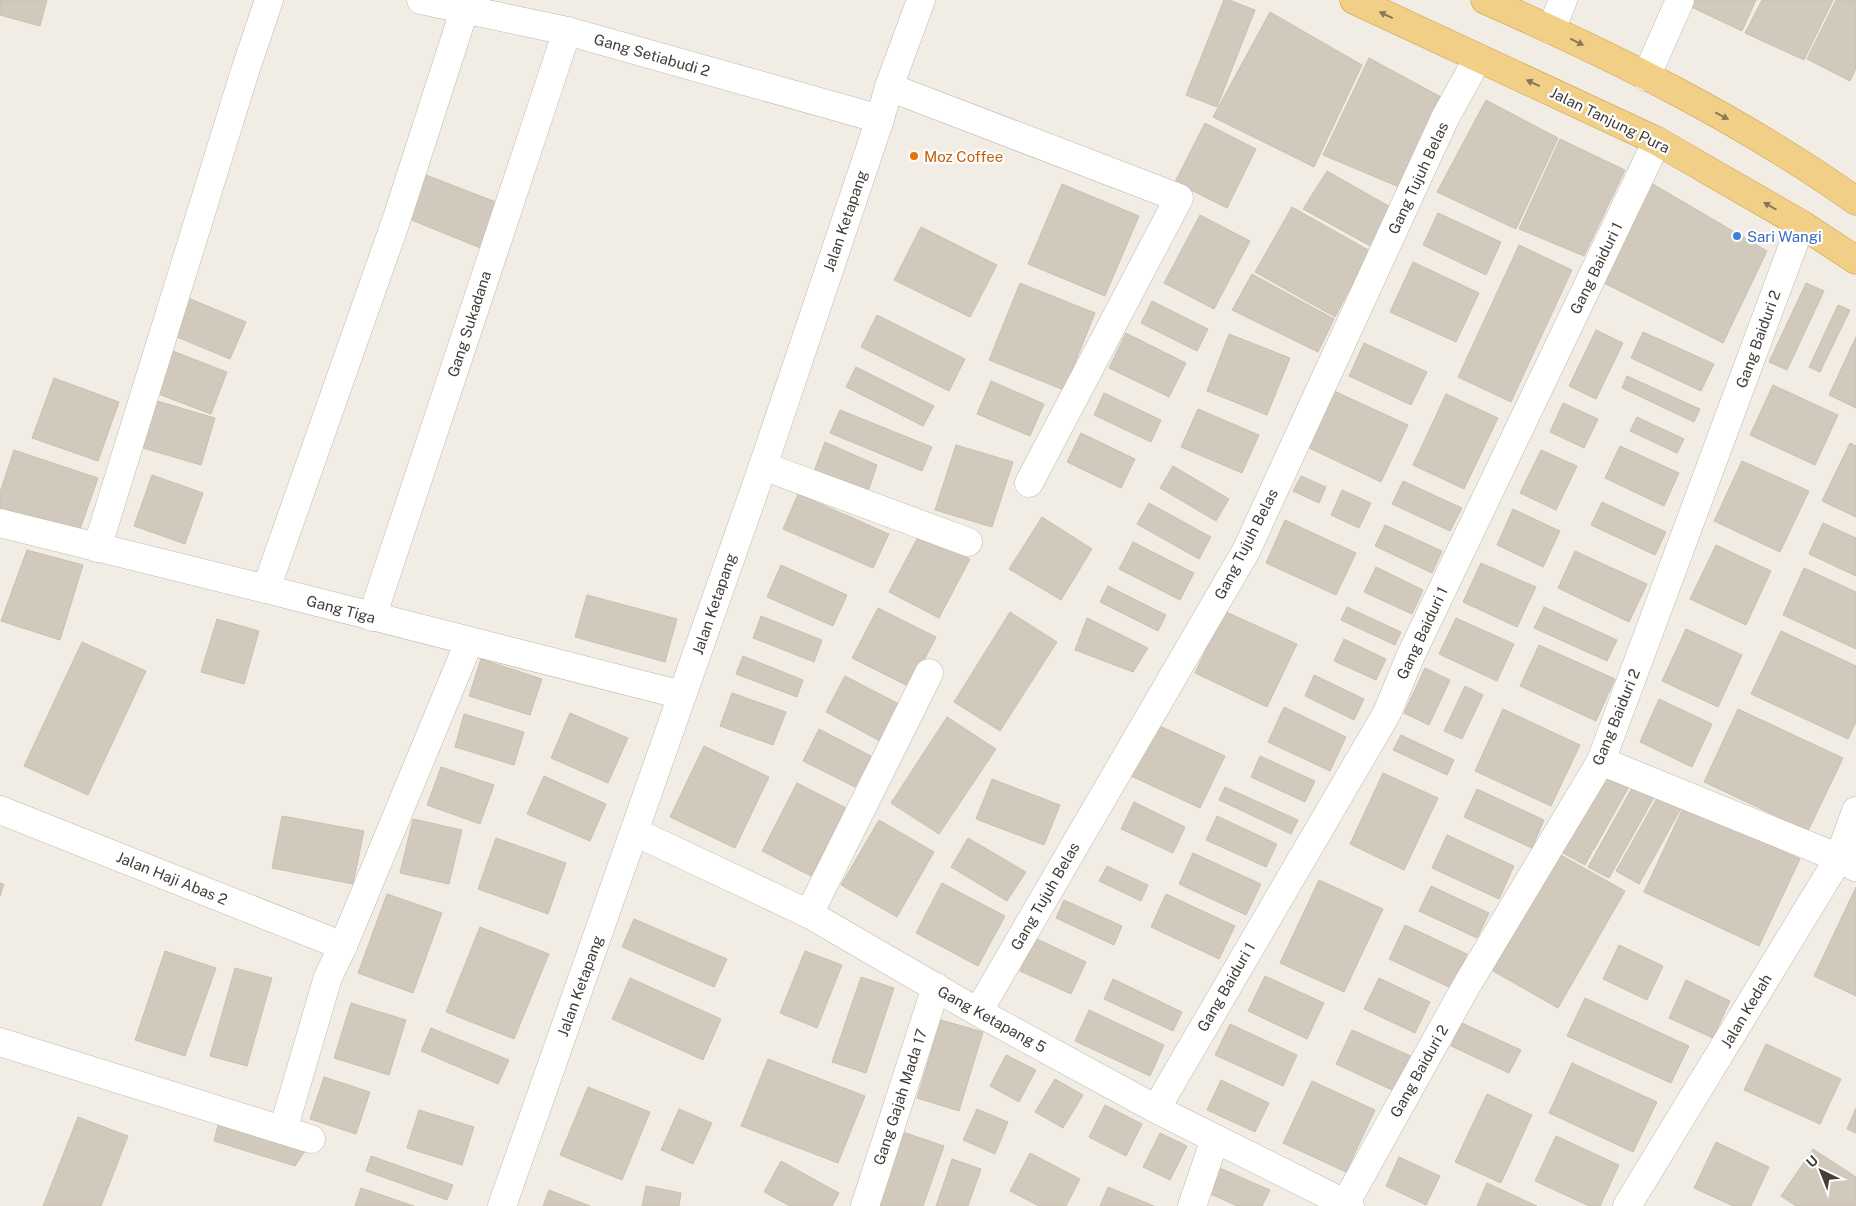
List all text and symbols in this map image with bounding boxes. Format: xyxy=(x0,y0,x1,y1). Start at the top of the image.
one-way arrow xyxy=(1378,11,1393,19)
street label: Gang Setiabudi 2 xyxy=(592,30,712,80)
one-way arrow xyxy=(1570,39,1584,47)
one-way arrow xyxy=(1526,79,1540,87)
street label: Jalan Tanjung Pura xyxy=(1548,84,1672,156)
one-way arrow xyxy=(1715,112,1728,121)
street label: Gang Tujuh Belas xyxy=(1385,119,1451,237)
place label: Moz Coffee xyxy=(924,148,1003,165)
marker: Moz Coffee xyxy=(908,150,920,162)
street label: Jalan Ketapang xyxy=(820,168,870,274)
one-way arrow xyxy=(1764,202,1777,211)
street label: Gang Baiduri 1 xyxy=(1566,219,1626,317)
place label: Sari Wangi xyxy=(1747,228,1822,245)
marker: Sari Wangi xyxy=(1731,230,1743,242)
street label: Gang Sukadana xyxy=(444,269,494,379)
street label: Gang Baiduri 2 xyxy=(1732,288,1784,390)
street label: Gang Tujuh Belas xyxy=(1211,486,1281,602)
street label: Jalan Ketapang xyxy=(689,551,739,657)
street label: Gang Baiduri 1 xyxy=(1393,584,1451,682)
street label: Gang Tiga xyxy=(305,592,377,626)
street label: Gang Baiduri 2 xyxy=(1589,666,1643,768)
street label: Gang Tujuh Belas xyxy=(1007,839,1083,953)
street label: Jalan Haji Abas 2 xyxy=(114,848,230,908)
street label: Jalan Ketapang xyxy=(554,933,606,1039)
street label: Gang Baiduri 1 xyxy=(1194,939,1258,1035)
street label: Jalan Kedah xyxy=(1717,971,1775,1051)
street label: Gang Ketapang 5 xyxy=(935,982,1049,1056)
street label: Gang Baiduri 2 xyxy=(1387,1022,1451,1120)
street label: Gang Gajah Mada 17 xyxy=(870,1027,930,1167)
north arrow xyxy=(1796,1146,1846,1196)
text: U xyxy=(1803,1152,1821,1171)

